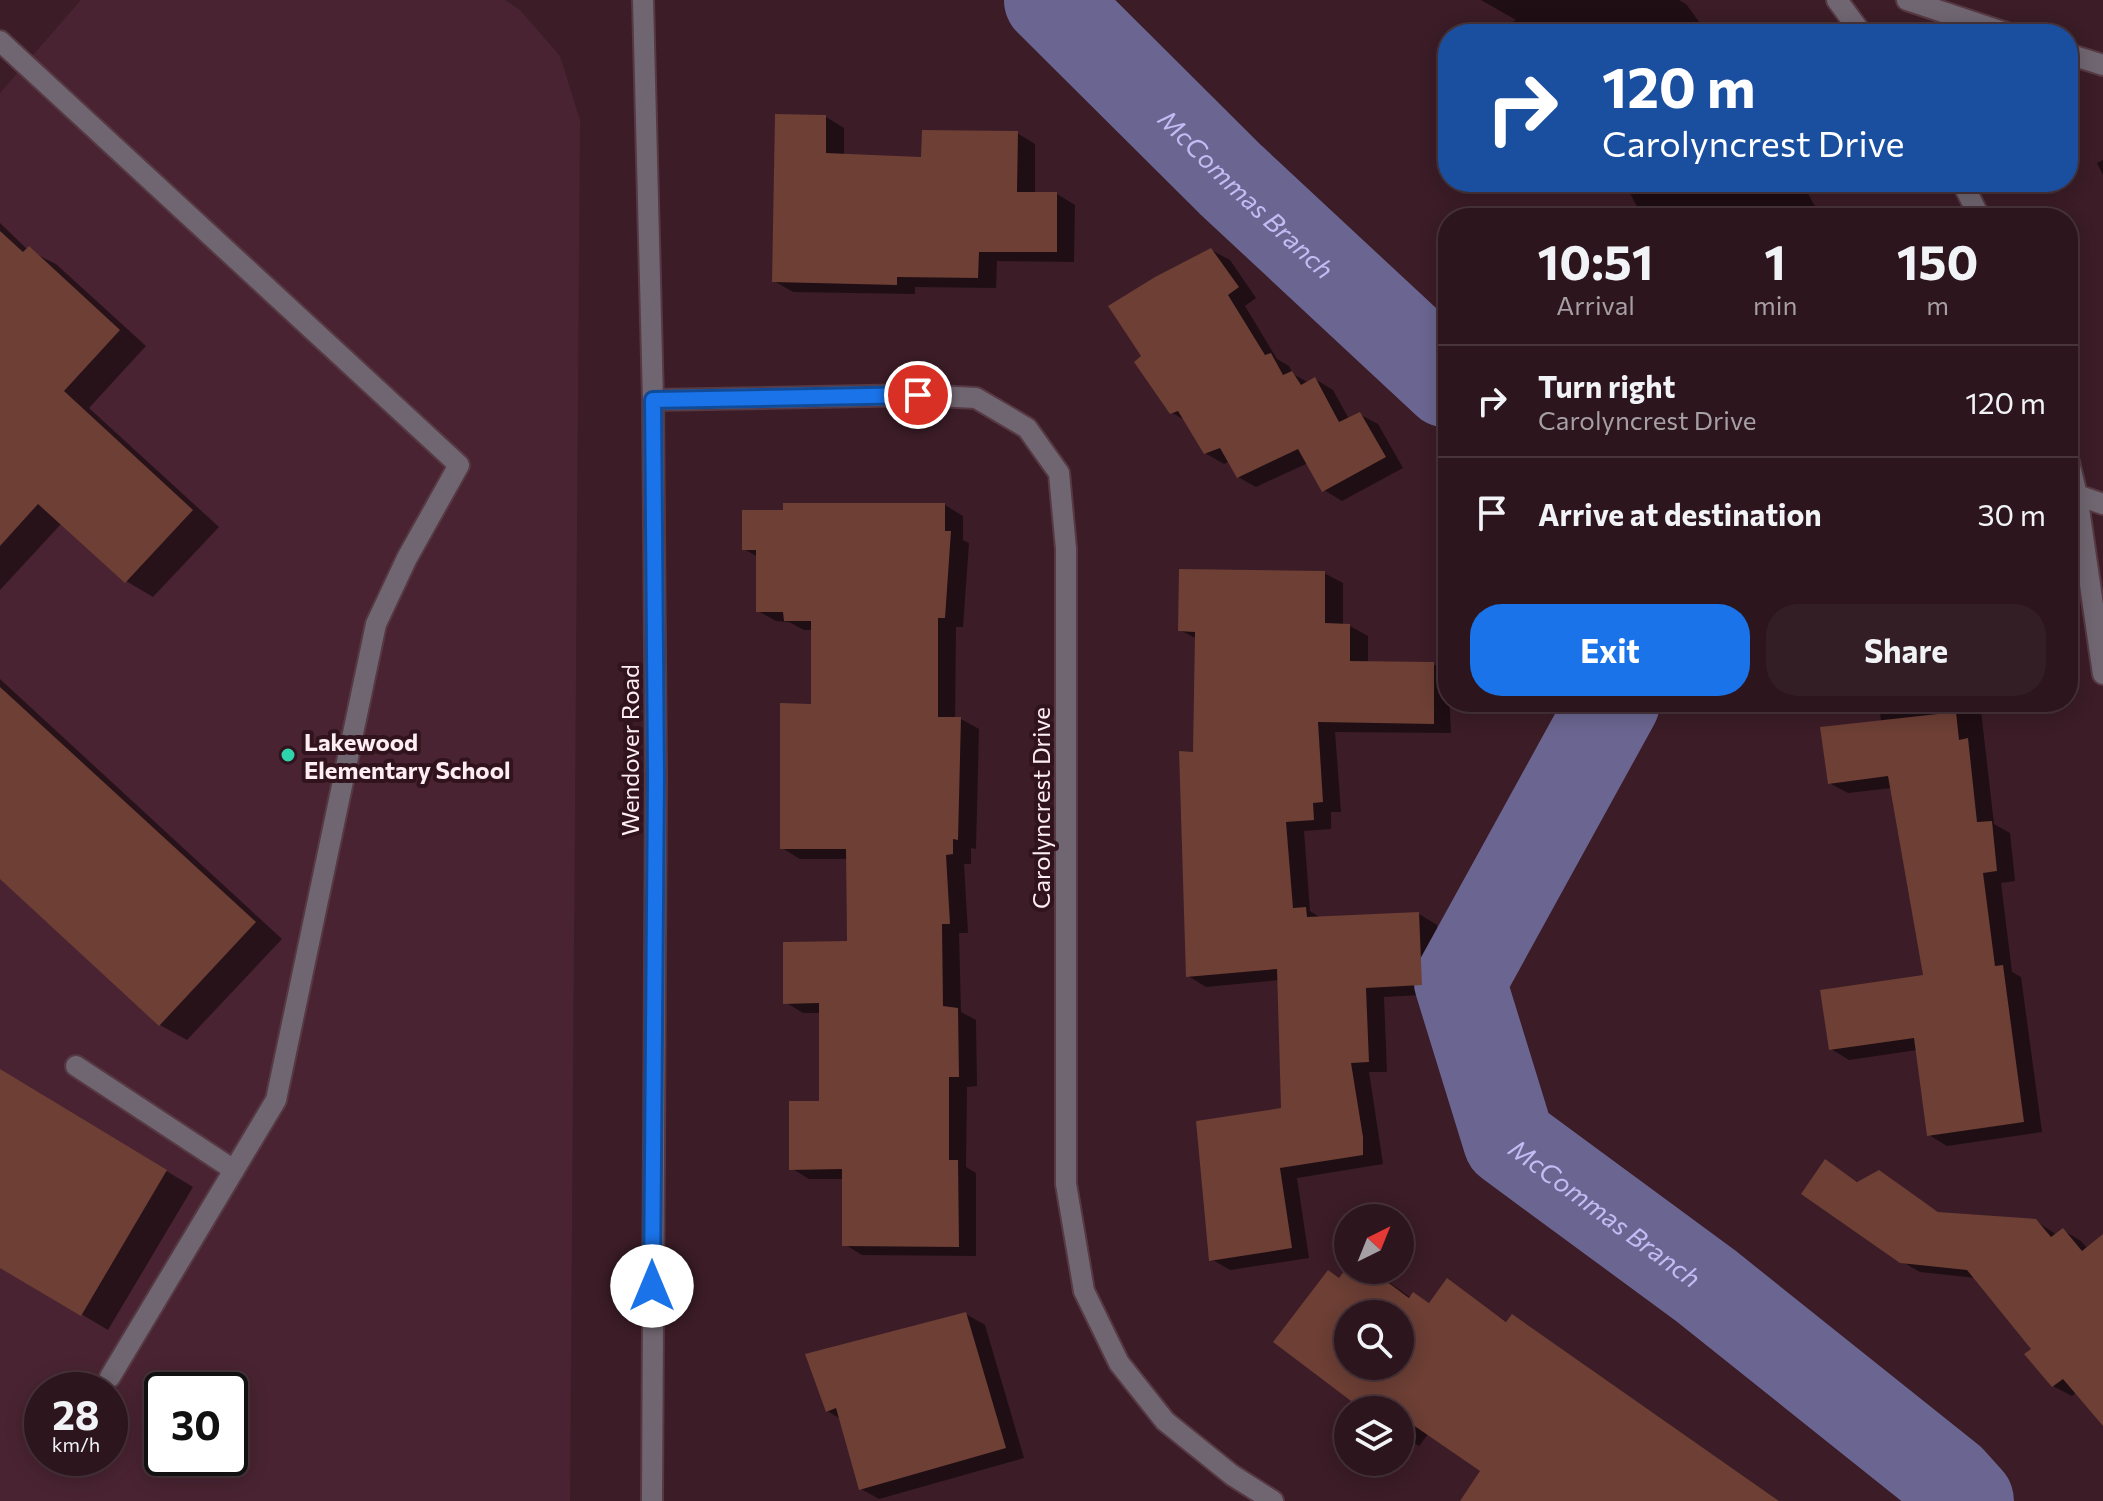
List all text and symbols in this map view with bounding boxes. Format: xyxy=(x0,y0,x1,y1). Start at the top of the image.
text: 120 m xyxy=(1602,51,1756,120)
icon: right xyxy=(1470,56,1574,160)
water label: McCommas Branch xyxy=(1153,103,1341,284)
text: Carolyncrest Drive xyxy=(1602,120,1905,164)
text: 10:51 xyxy=(1538,231,1654,290)
text: 1 xyxy=(1764,231,1786,290)
text: 150 xyxy=(1897,231,1978,290)
text: Arrival xyxy=(1556,289,1635,320)
text: min xyxy=(1753,289,1797,320)
text: m xyxy=(1926,289,1949,320)
pin xyxy=(884,361,952,429)
text: Turn right xyxy=(1538,367,1675,404)
icon: arrive xyxy=(896,373,940,417)
icon: right xyxy=(1470,379,1514,423)
text: 120 m xyxy=(1965,383,2046,420)
text: Carolyncrest Drive xyxy=(1538,404,1757,435)
icon: arrive xyxy=(1470,491,1514,535)
text: Arrive at destination xyxy=(1538,495,1822,532)
text: 30 m xyxy=(1977,495,2046,532)
button: Exit xyxy=(1470,604,1750,696)
button: Share xyxy=(1766,604,2046,696)
street label: Wendover Road xyxy=(615,664,644,836)
street label: Carolyncrest Drive xyxy=(1026,707,1055,909)
place label: Lakewood Elementary School xyxy=(304,727,511,784)
marker: Lakewood Elementary School xyxy=(279,746,297,764)
water label: McCommas Branch xyxy=(1504,1131,1708,1293)
north arrow xyxy=(1334,1204,1414,1284)
map controls xyxy=(1334,1204,1414,1476)
position arrow xyxy=(610,1244,694,1328)
button: search xyxy=(1334,1300,1414,1380)
speed limit sign: 30 xyxy=(144,1372,248,1476)
text: 28 xyxy=(52,1389,100,1438)
button: layers xyxy=(1334,1396,1414,1476)
text: km/h xyxy=(52,1432,100,1456)

